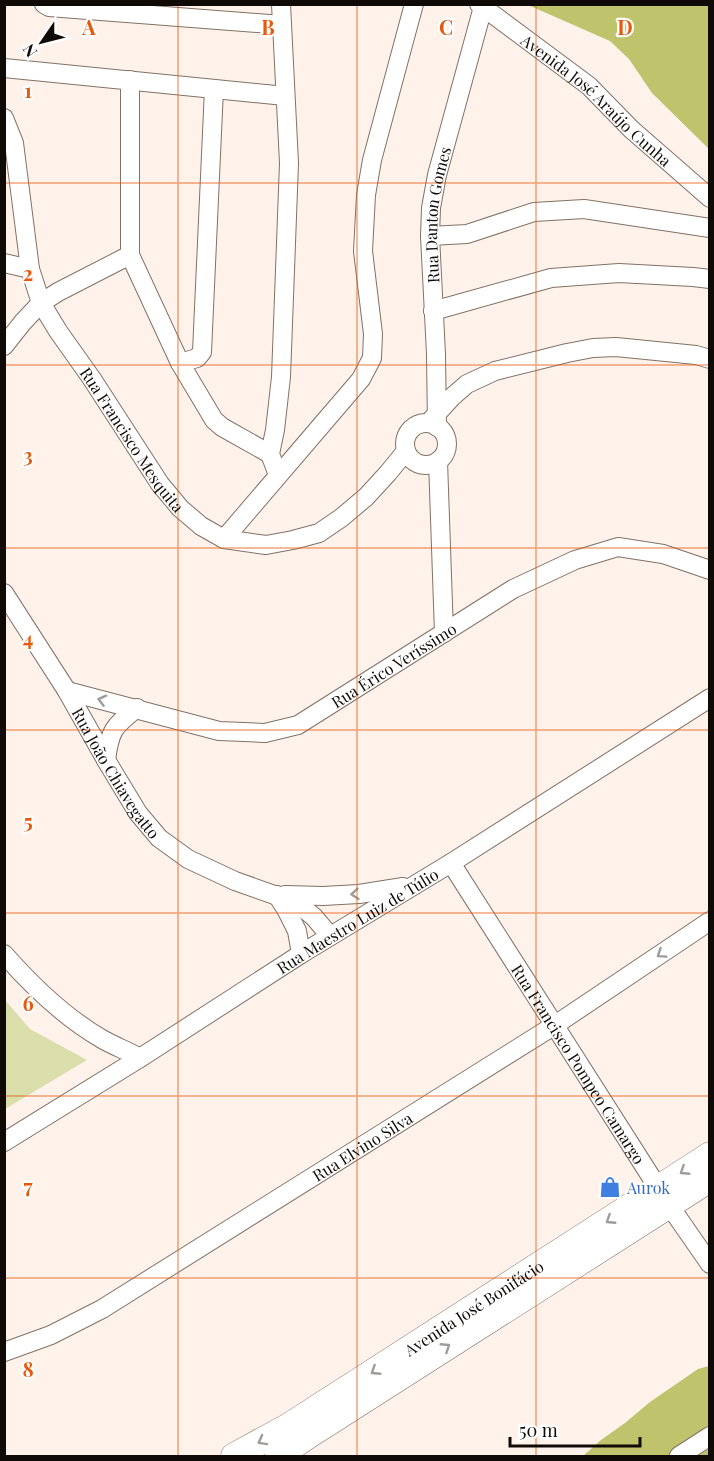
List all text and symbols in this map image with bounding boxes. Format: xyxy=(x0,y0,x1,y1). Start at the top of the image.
north arrow xyxy=(12,12,72,72)
text: A xyxy=(81,13,96,40)
text: B xyxy=(261,13,275,40)
text: C xyxy=(439,13,453,40)
text: D xyxy=(617,13,633,40)
street label: Avenida José Araújo Cunha xyxy=(517,28,676,170)
text: N xyxy=(17,40,41,62)
text: 1 xyxy=(24,76,32,103)
street label: Rua Danton Gomes xyxy=(419,144,455,284)
text: 2 xyxy=(23,259,33,286)
street label: Rua Francisco Mesquita xyxy=(76,363,189,516)
text: 3 xyxy=(23,441,33,468)
street label: Rua Érico Veríssimo xyxy=(327,617,460,712)
text: 4 xyxy=(23,624,33,651)
one-way arrow xyxy=(98,694,108,707)
street label: Rua João Chiavegatto xyxy=(68,703,165,843)
text: 5 xyxy=(23,807,33,834)
street label: Rua Maestro Luiz de Túlio xyxy=(272,863,442,978)
one-way arrow xyxy=(350,887,359,900)
one-way arrow xyxy=(657,947,668,958)
street label: Rua Francisco Pompeo Camargo xyxy=(507,960,651,1168)
text: 6 xyxy=(22,989,34,1016)
street label: Rua Elvino Silva xyxy=(308,1107,416,1185)
one-way arrow xyxy=(680,1164,690,1176)
text: 7 xyxy=(23,1172,33,1199)
shop icon: Aurok xyxy=(598,1175,622,1199)
place label: Aurok xyxy=(626,1177,670,1198)
one-way arrow xyxy=(605,1212,616,1223)
street label: Avenida José Bonifácio xyxy=(399,1255,547,1360)
one-way arrow xyxy=(440,1344,451,1355)
text: 8 xyxy=(22,1355,34,1382)
one-way arrow xyxy=(371,1364,382,1375)
scale bar xyxy=(510,1410,640,1448)
text: 50 m xyxy=(519,1418,558,1442)
one-way arrow xyxy=(258,1434,268,1445)

